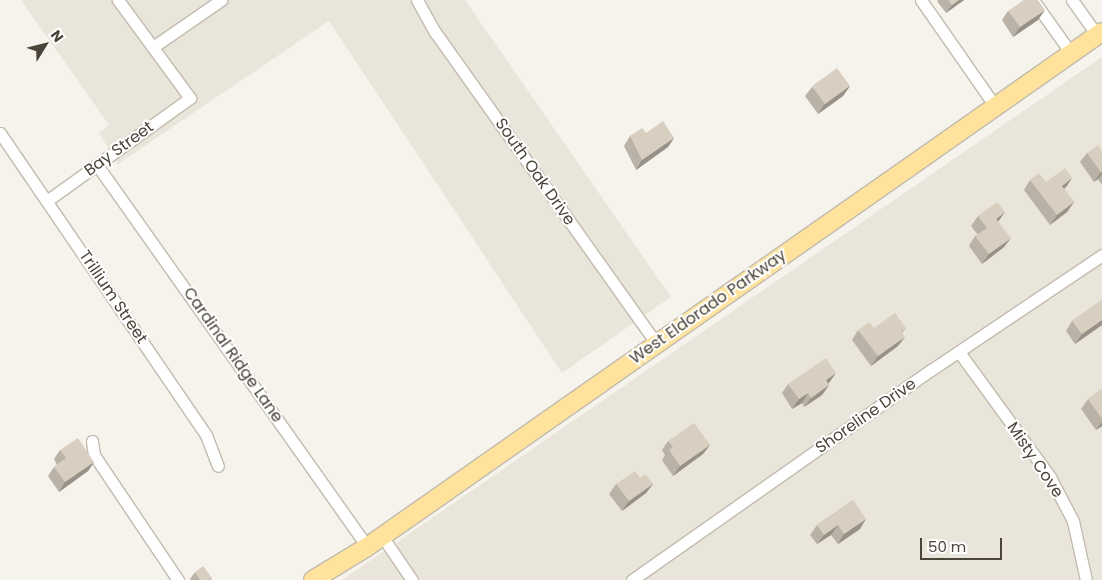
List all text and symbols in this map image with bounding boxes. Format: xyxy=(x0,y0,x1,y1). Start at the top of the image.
north arrow xyxy=(20,20,70,70)
text: N xyxy=(46,26,68,46)
street label: South Oak Drive xyxy=(491,115,579,229)
street label: Bay Street xyxy=(81,118,157,180)
street label: West Eldorado Parkway xyxy=(626,246,790,368)
street label: Trillium Street xyxy=(75,247,151,347)
street label: Cardinal Ridge Lane xyxy=(179,284,287,426)
street label: Shoreline Drive xyxy=(812,374,920,458)
street label: Misty Cove xyxy=(1003,419,1067,501)
scale bar xyxy=(922,528,1004,560)
text: 50 m xyxy=(928,536,966,557)

